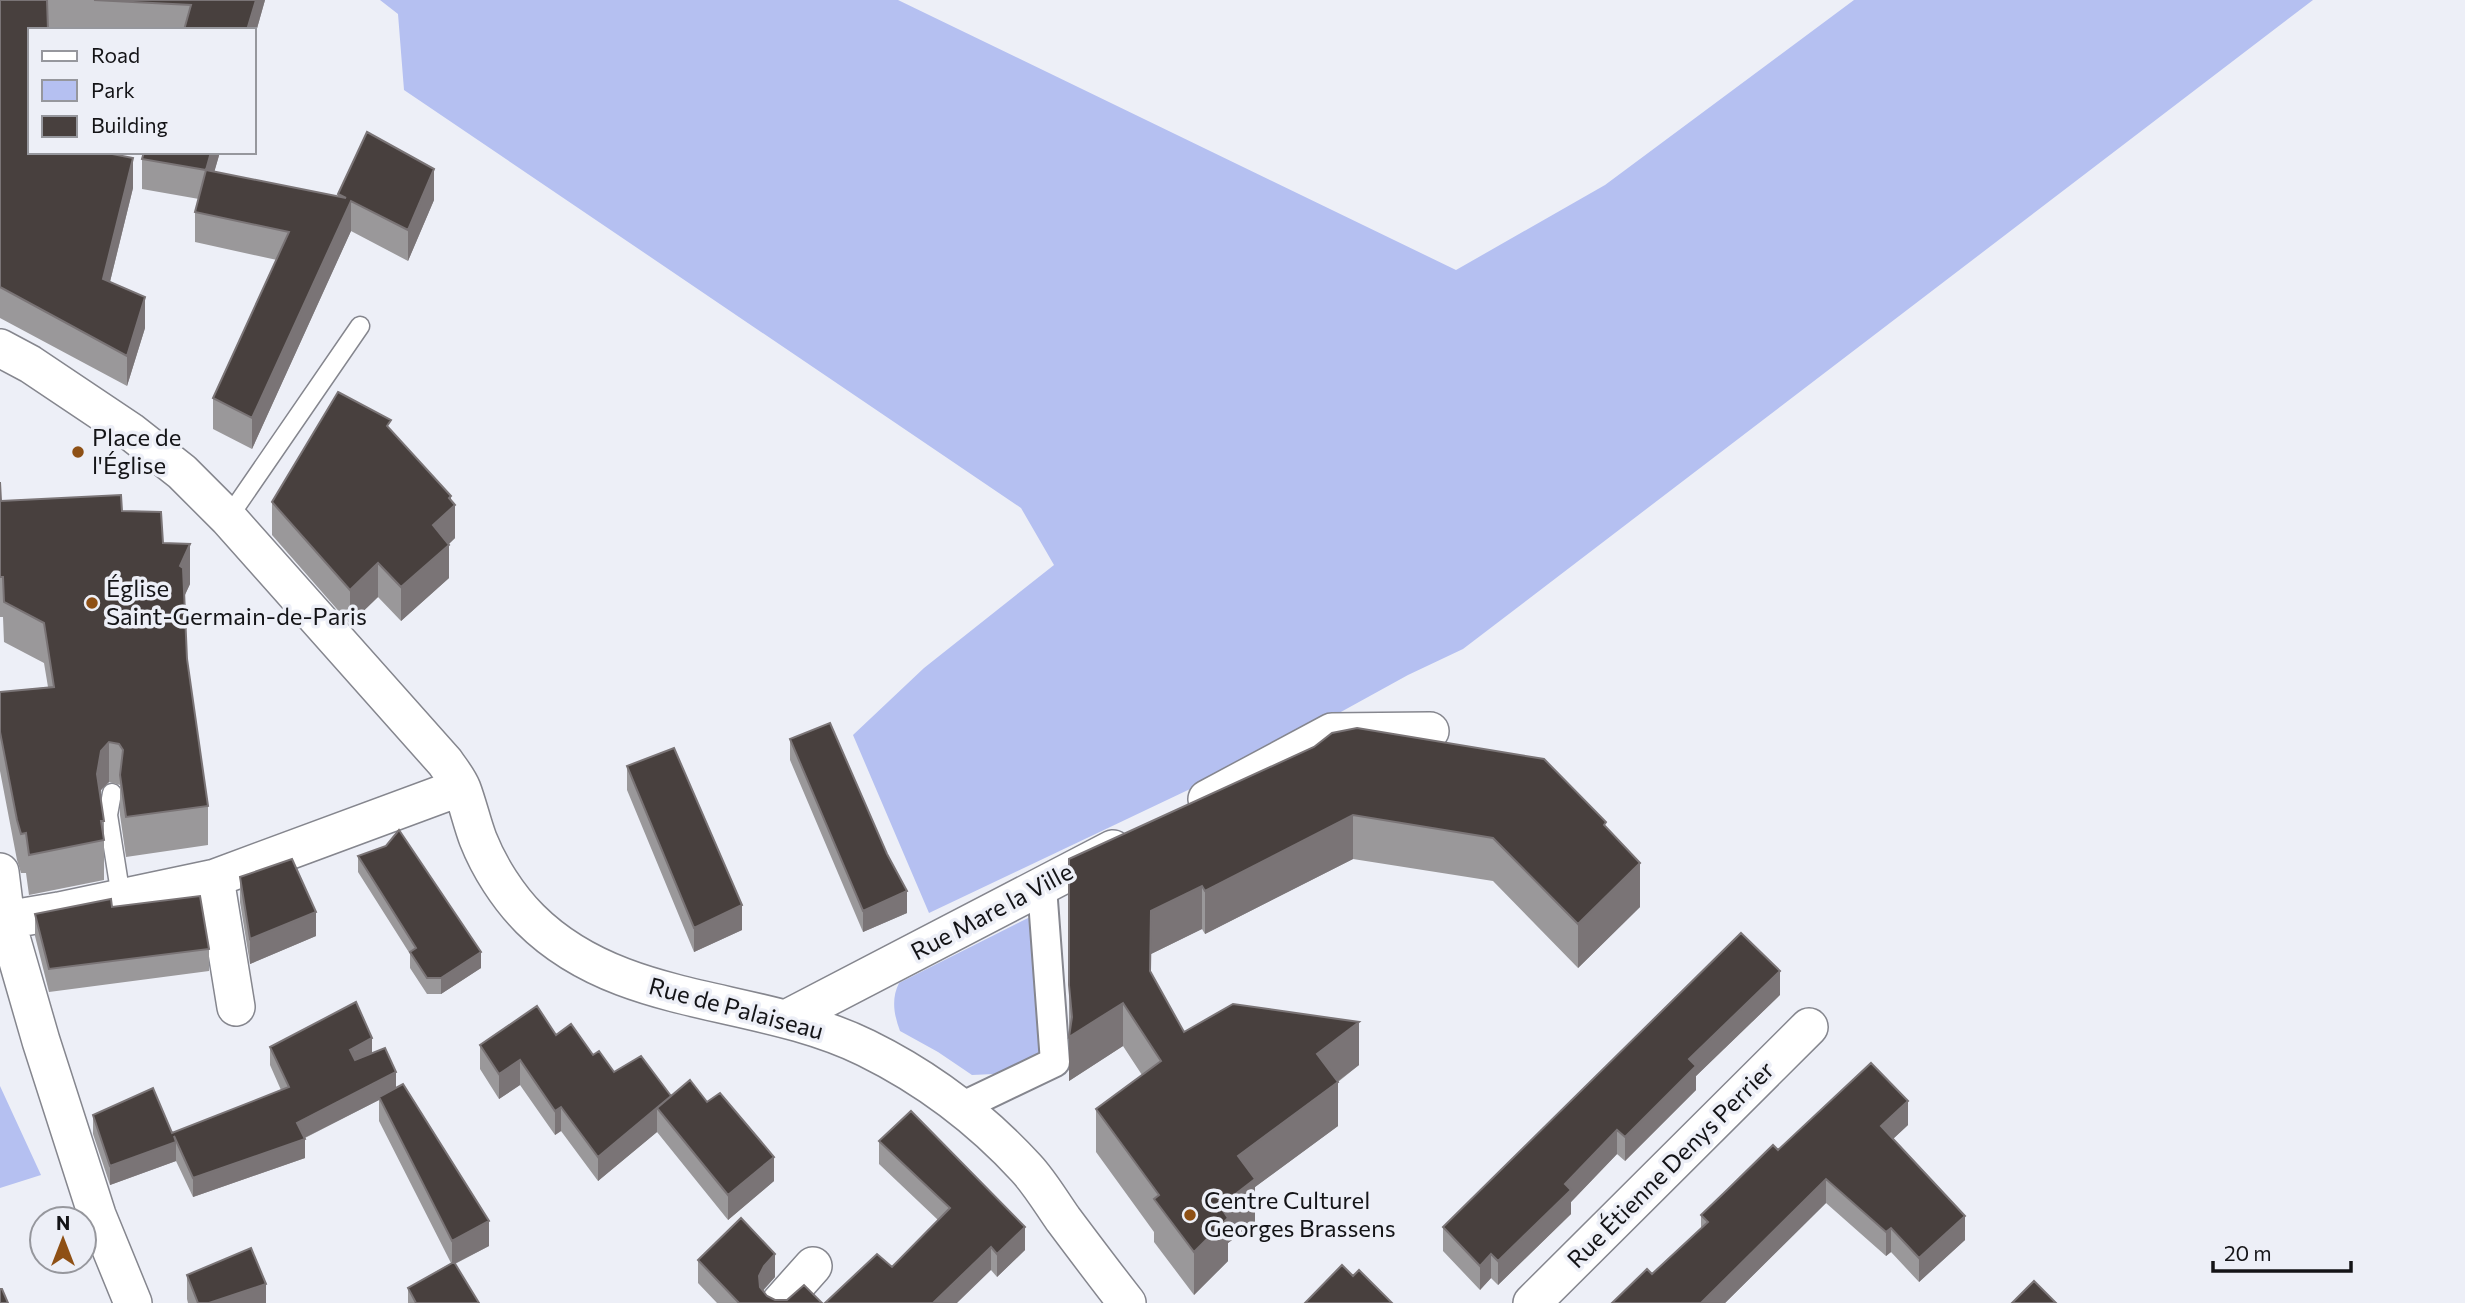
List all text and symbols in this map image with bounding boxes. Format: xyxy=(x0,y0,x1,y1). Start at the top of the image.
legend xyxy=(28,28,256,154)
text: Road xyxy=(91,42,140,67)
text: Park xyxy=(91,77,135,102)
text: Building xyxy=(91,112,168,137)
place label: Place de l'Église xyxy=(92,422,181,479)
marker: Place de l'Église xyxy=(70,444,86,460)
place label: Église Saint-Germain-de-Paris xyxy=(106,573,367,630)
marker: Église Saint-Germain-de-Paris xyxy=(84,595,100,611)
street label: Rue Mare la Ville xyxy=(905,856,1077,966)
street label: Rue de Palaiseau xyxy=(646,970,827,1045)
street label: Rue Étienne Denys Perrier xyxy=(1560,1054,1780,1273)
place label: Centre Culturel Georges Brassens xyxy=(1204,1185,1396,1242)
north arrow xyxy=(28,1205,98,1275)
marker: Centre Culturel Georges Brassens xyxy=(1182,1207,1198,1223)
text: N xyxy=(56,1211,70,1234)
scale bar xyxy=(2213,1230,2351,1274)
text: 20 m xyxy=(2224,1240,2272,1265)

